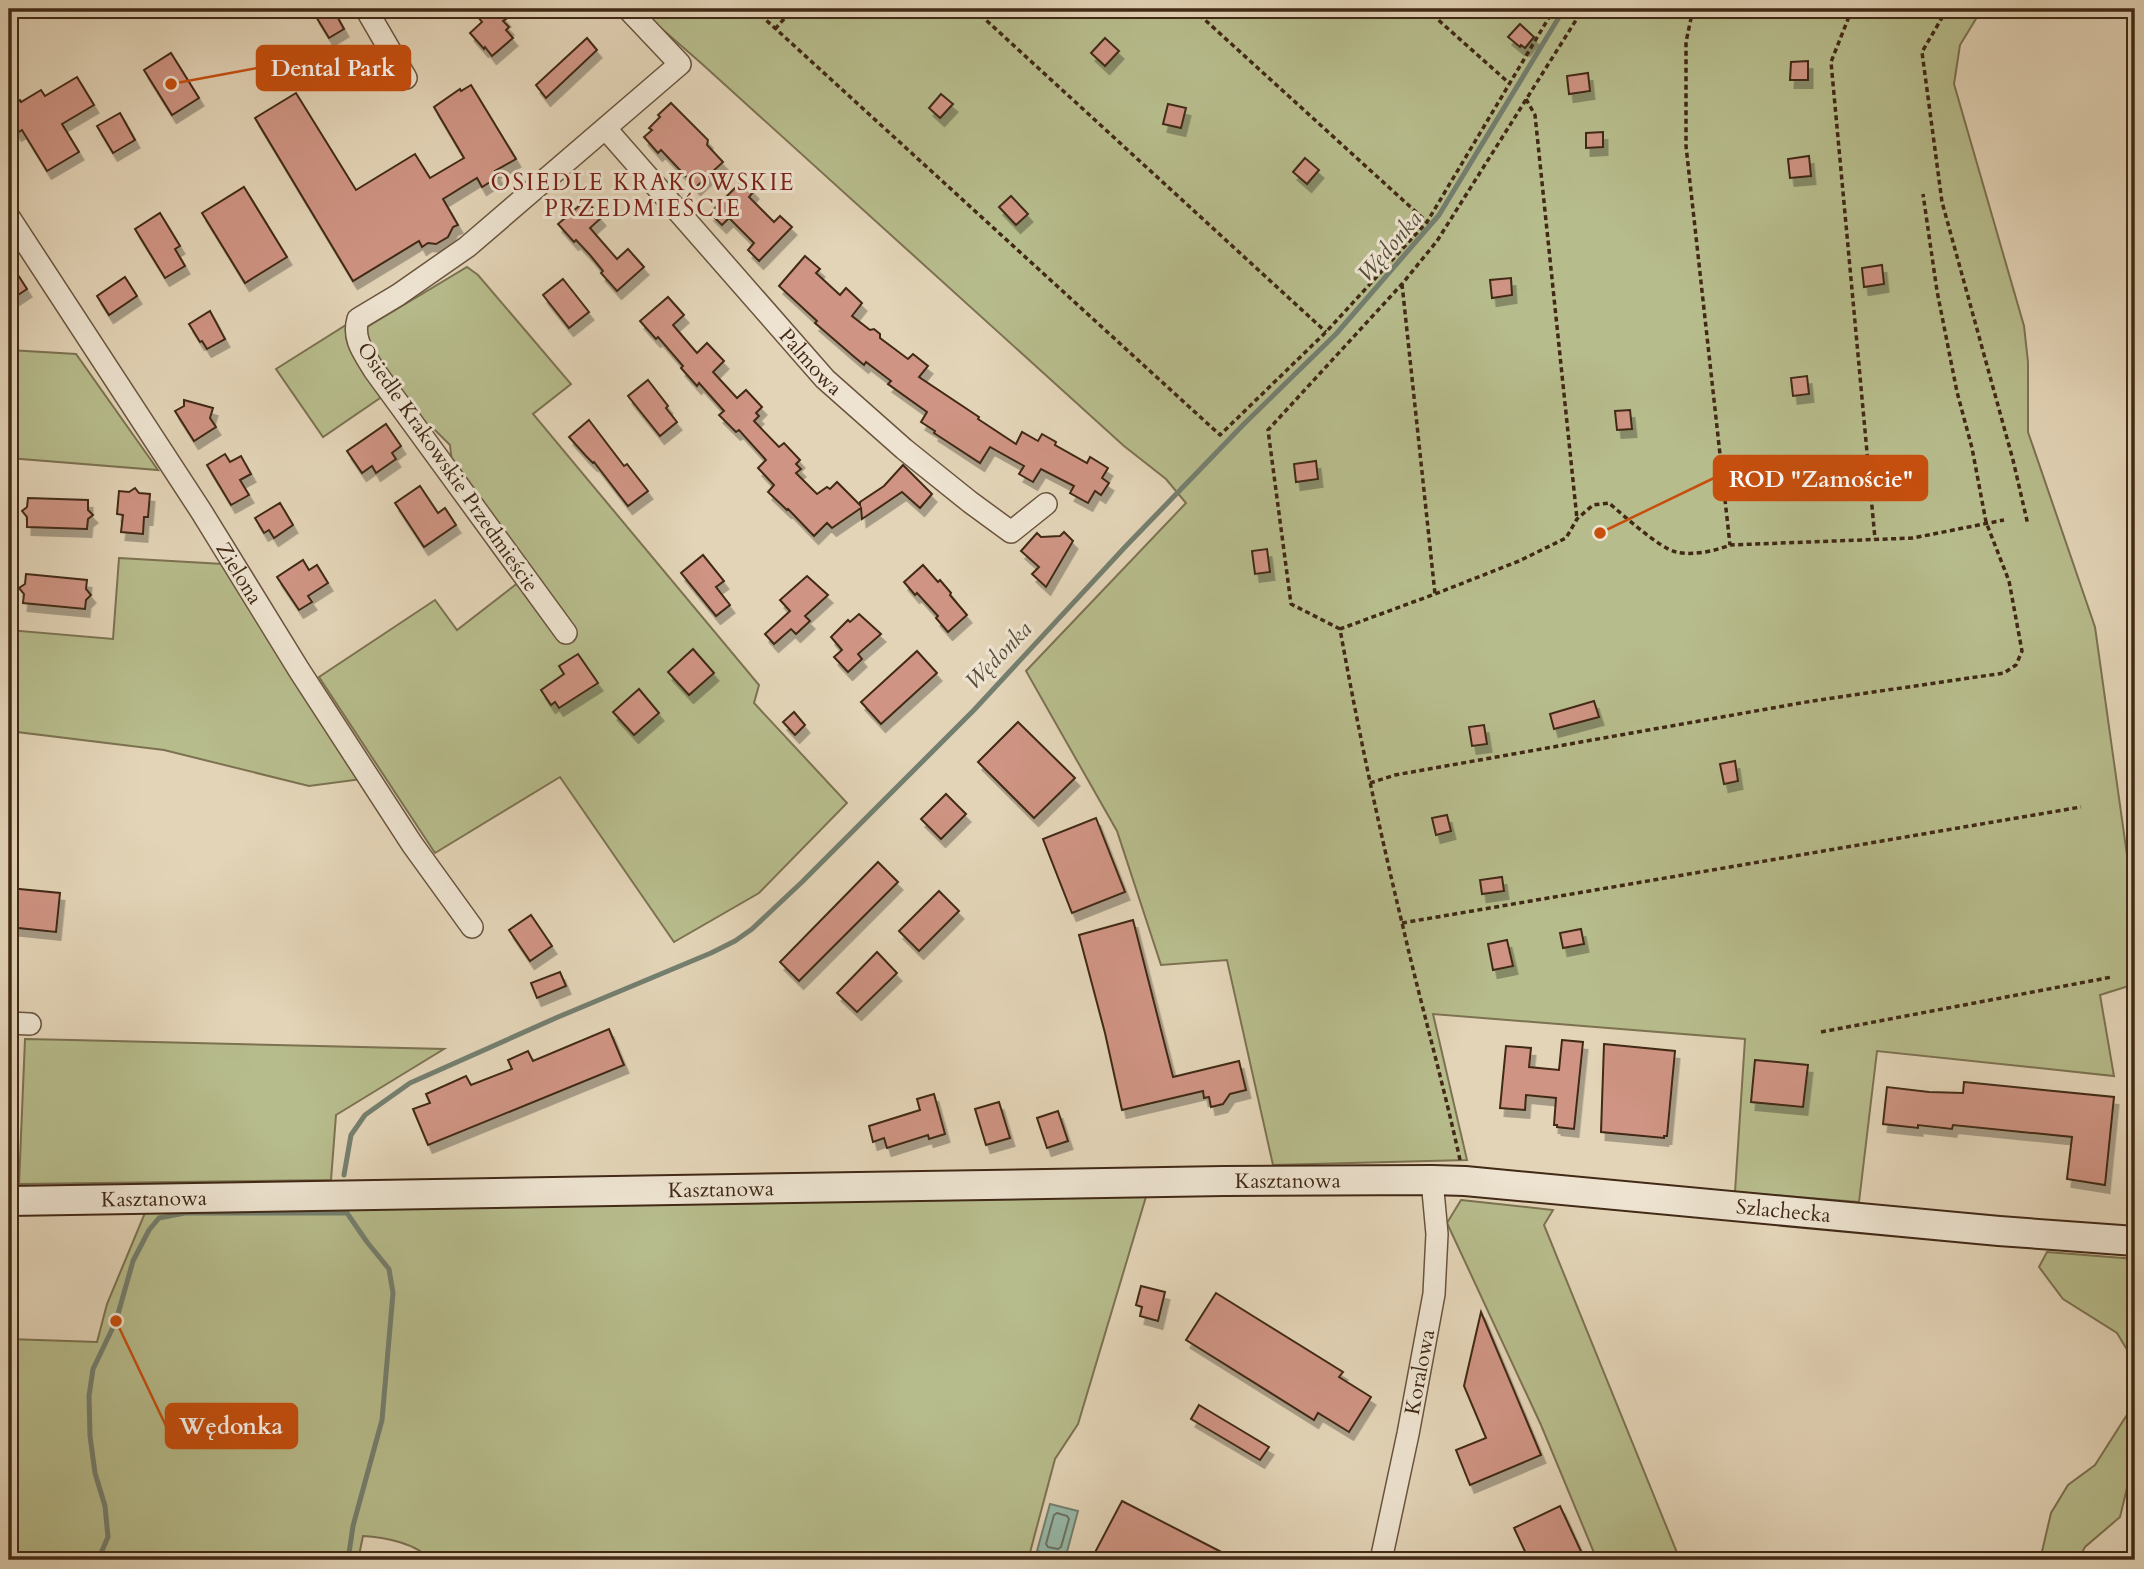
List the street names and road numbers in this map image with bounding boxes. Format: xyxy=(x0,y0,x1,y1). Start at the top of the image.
street label: Palmowa xyxy=(772,322,848,403)
street label: Osiedle Krakowskie Przedmieście xyxy=(350,337,545,598)
street label: Zielona xyxy=(209,537,269,610)
street label: Kasztanowa xyxy=(1235,1166,1341,1196)
street label: Kasztanowa xyxy=(668,1174,774,1205)
street label: Kasztanowa xyxy=(101,1184,207,1214)
street label: Szlachecka xyxy=(1735,1192,1832,1230)
street label: Koralowa xyxy=(1398,1327,1442,1417)

